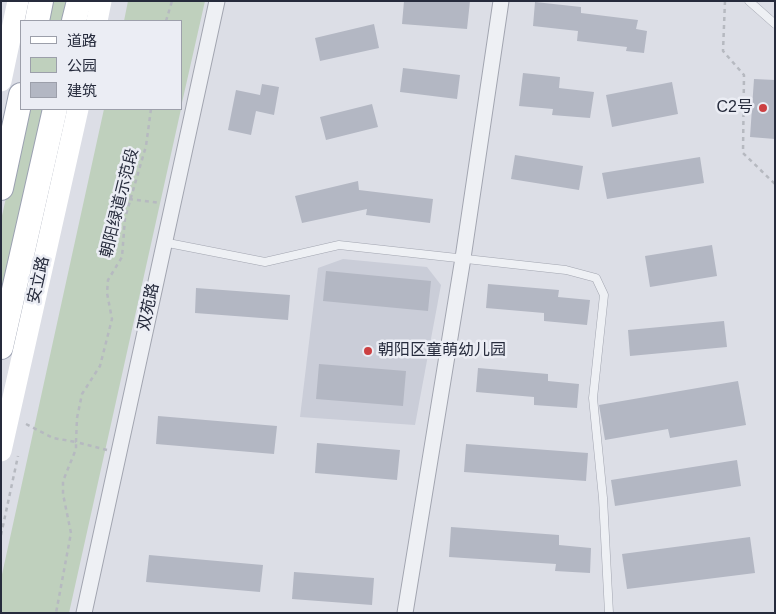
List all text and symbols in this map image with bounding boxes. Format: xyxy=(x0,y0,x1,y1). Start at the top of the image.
legend xyxy=(20,20,182,110)
text: 道路 xyxy=(67,32,97,49)
text: 公园 xyxy=(67,57,97,74)
text: 建筑 xyxy=(67,82,97,99)
place label: C2号 xyxy=(717,98,753,118)
marker: C2号 xyxy=(757,102,769,114)
street label: 朝阳绿道示范段 xyxy=(97,146,143,260)
street label: 安立路 xyxy=(24,254,54,306)
street label: 双苑路 xyxy=(135,282,163,332)
place label: 朝阳区童萌幼儿园 xyxy=(378,341,506,361)
marker: 朝阳区童萌幼儿园 xyxy=(362,345,374,357)

